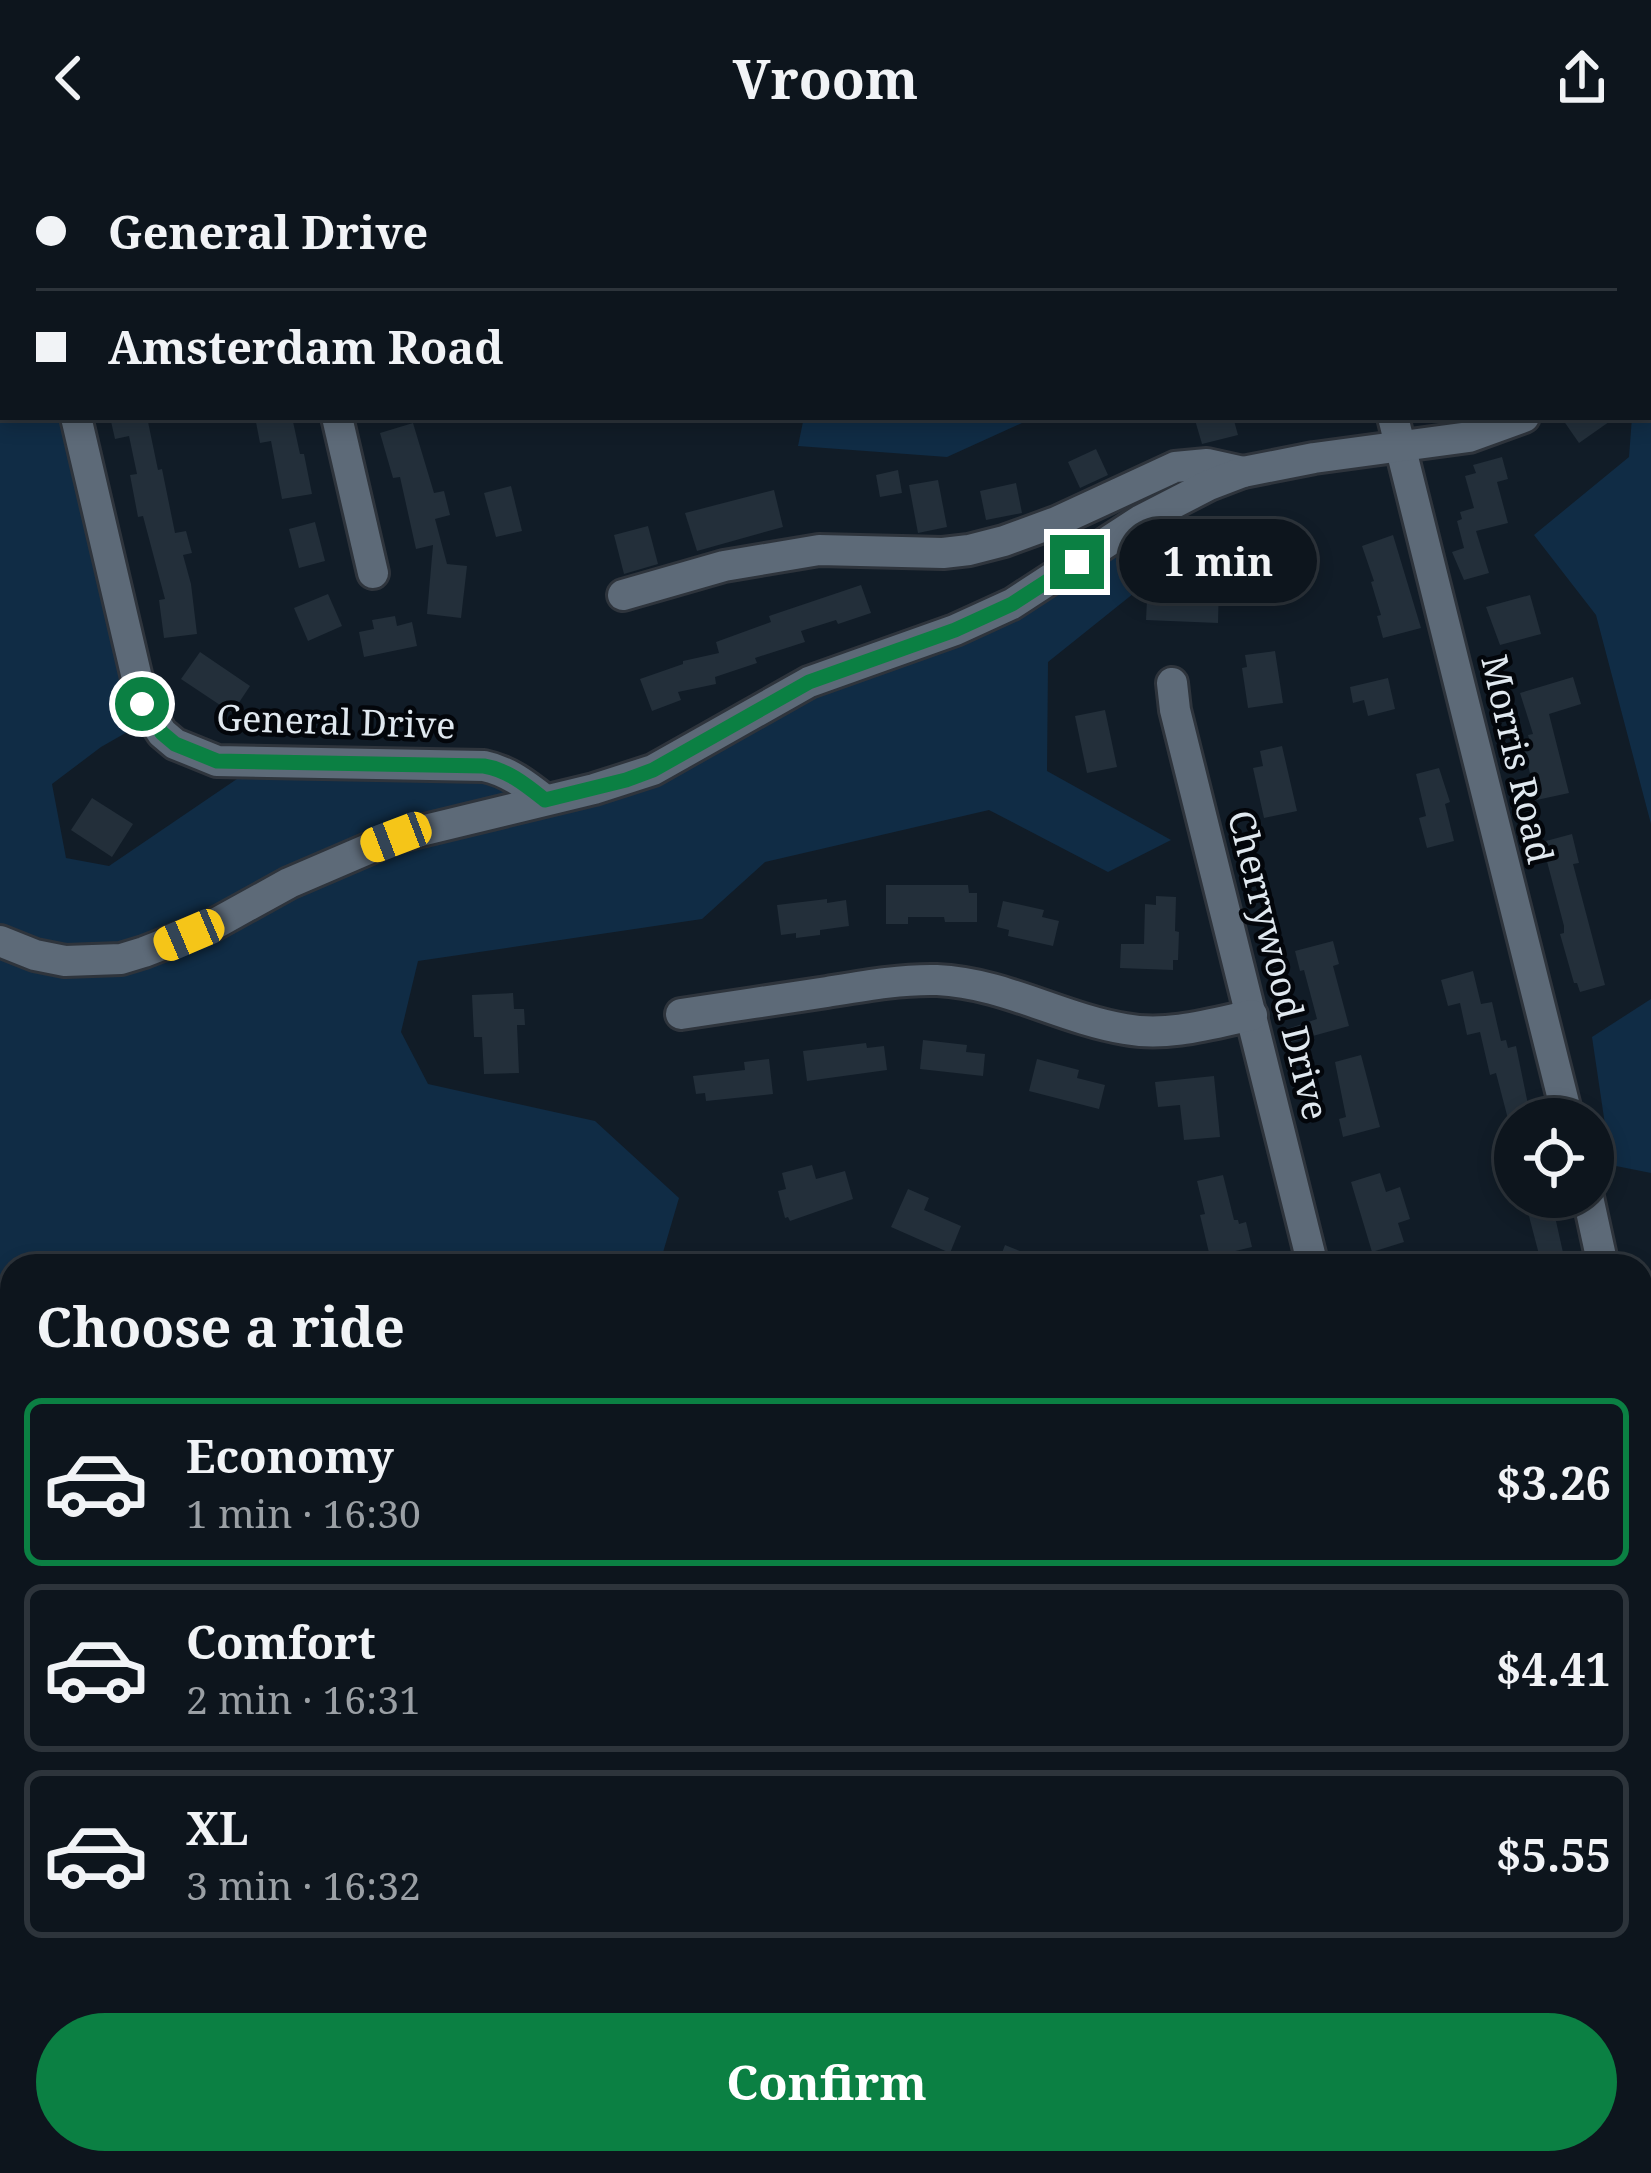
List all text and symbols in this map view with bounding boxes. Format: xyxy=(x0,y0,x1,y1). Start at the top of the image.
text: Vroom xyxy=(733,41,918,115)
icon: back xyxy=(36,45,102,111)
icon: share xyxy=(1549,45,1615,111)
text: General Drive xyxy=(108,201,428,262)
text: Amsterdam Road xyxy=(108,316,504,377)
callout: 1 min xyxy=(1119,520,1317,604)
text: 1 min xyxy=(1163,534,1273,587)
route end xyxy=(1050,535,1104,589)
street label: Morris Road xyxy=(1470,650,1566,868)
route start xyxy=(115,677,169,731)
street label: General Drive xyxy=(216,692,456,750)
street label: Cherrywood Drive xyxy=(1217,805,1341,1125)
car xyxy=(356,807,436,867)
car xyxy=(149,904,229,966)
map controls xyxy=(1494,1098,1614,1218)
button: locate xyxy=(1494,1098,1614,1218)
text: Choose a ride xyxy=(36,1289,405,1363)
text: Economy xyxy=(186,1425,394,1486)
icon: car xyxy=(42,1428,150,1536)
text: $3.26 xyxy=(1496,1452,1611,1513)
text: 1 min · 16:30 xyxy=(186,1486,421,1539)
text: Comfort xyxy=(186,1611,376,1672)
icon: car xyxy=(42,1614,150,1722)
text: $4.41 xyxy=(1496,1638,1611,1699)
text: 2 min · 16:31 xyxy=(186,1672,421,1725)
text: XL xyxy=(186,1797,248,1858)
icon: car xyxy=(42,1800,150,1908)
text: $5.55 xyxy=(1496,1824,1611,1885)
text: 3 min · 16:32 xyxy=(186,1858,421,1911)
button: Confirm xyxy=(36,2013,1617,2151)

